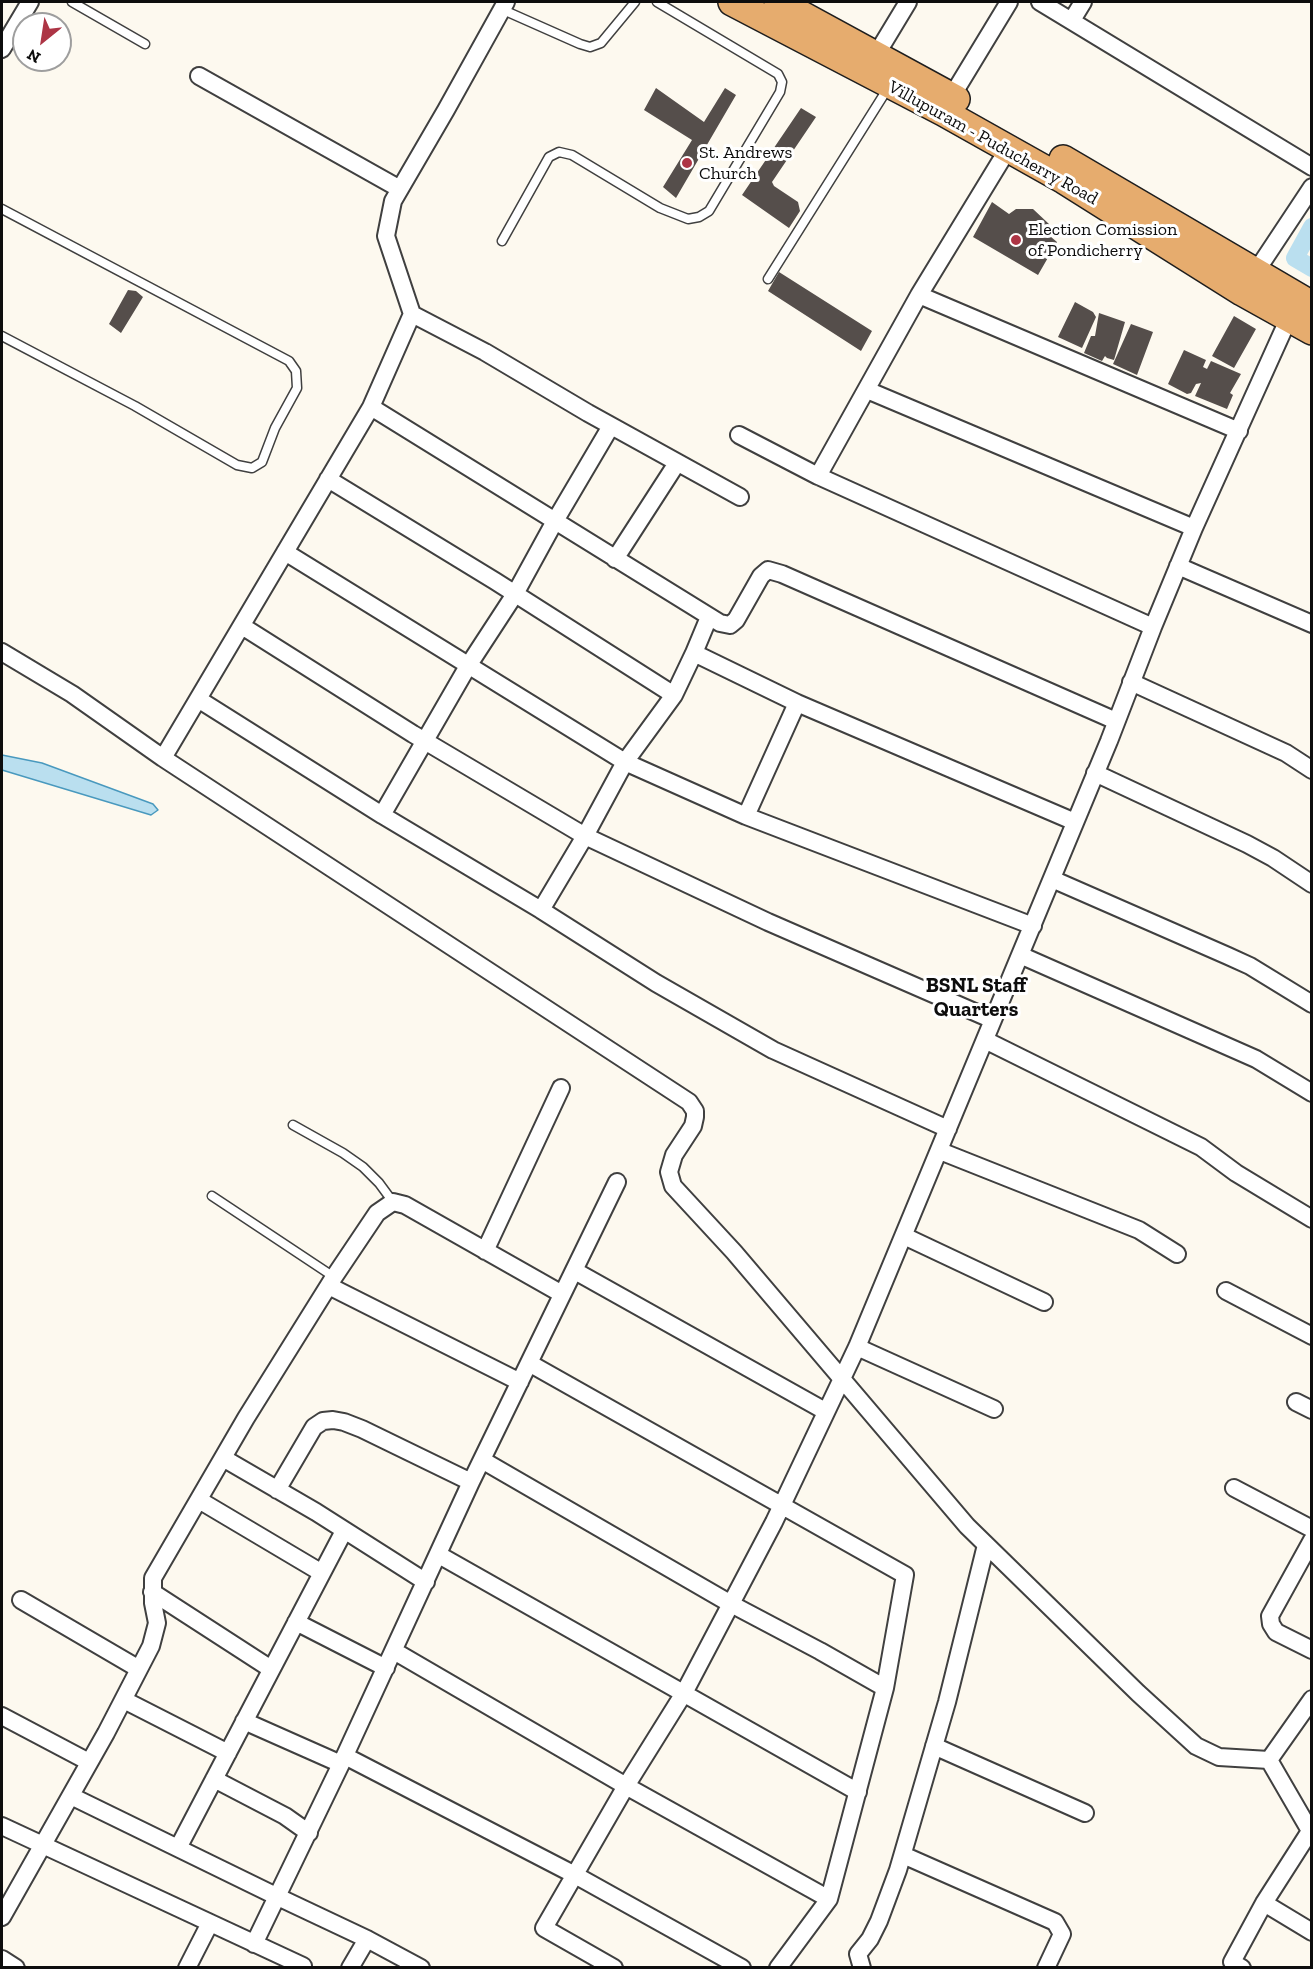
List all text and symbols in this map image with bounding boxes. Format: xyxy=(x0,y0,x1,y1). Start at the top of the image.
north arrow xyxy=(12,12,72,72)
text: N xyxy=(24,45,44,68)
street label: Villupuram - Puducherry Road xyxy=(884,76,1102,210)
place label: St. Andrews Church xyxy=(699,142,792,184)
marker: St. Andrews Church xyxy=(680,156,694,170)
place label: Election Comission of Pondicherry xyxy=(1028,219,1177,262)
marker: Election Comission of Pondicherry xyxy=(1009,233,1023,247)
district label: BSNL Staff Quarters xyxy=(926,973,1026,1023)

